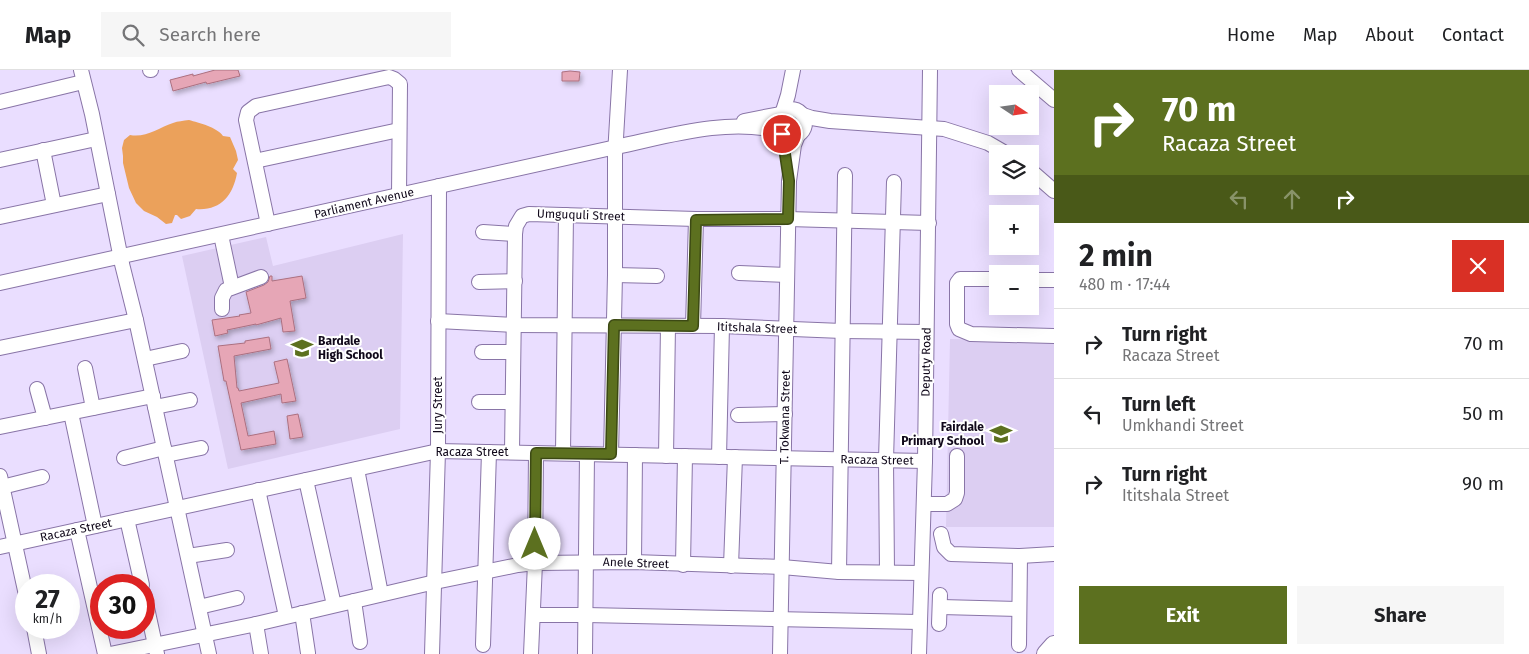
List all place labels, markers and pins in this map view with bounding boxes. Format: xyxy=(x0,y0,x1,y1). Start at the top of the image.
pin xyxy=(761,113,803,155)
place label: Bardale High School xyxy=(318,334,383,362)
school or university icon: Bardale High School xyxy=(289,335,315,361)
place label: Fairdale Primary School xyxy=(901,420,984,448)
school or university icon: Fairdale Primary School xyxy=(988,421,1014,447)

